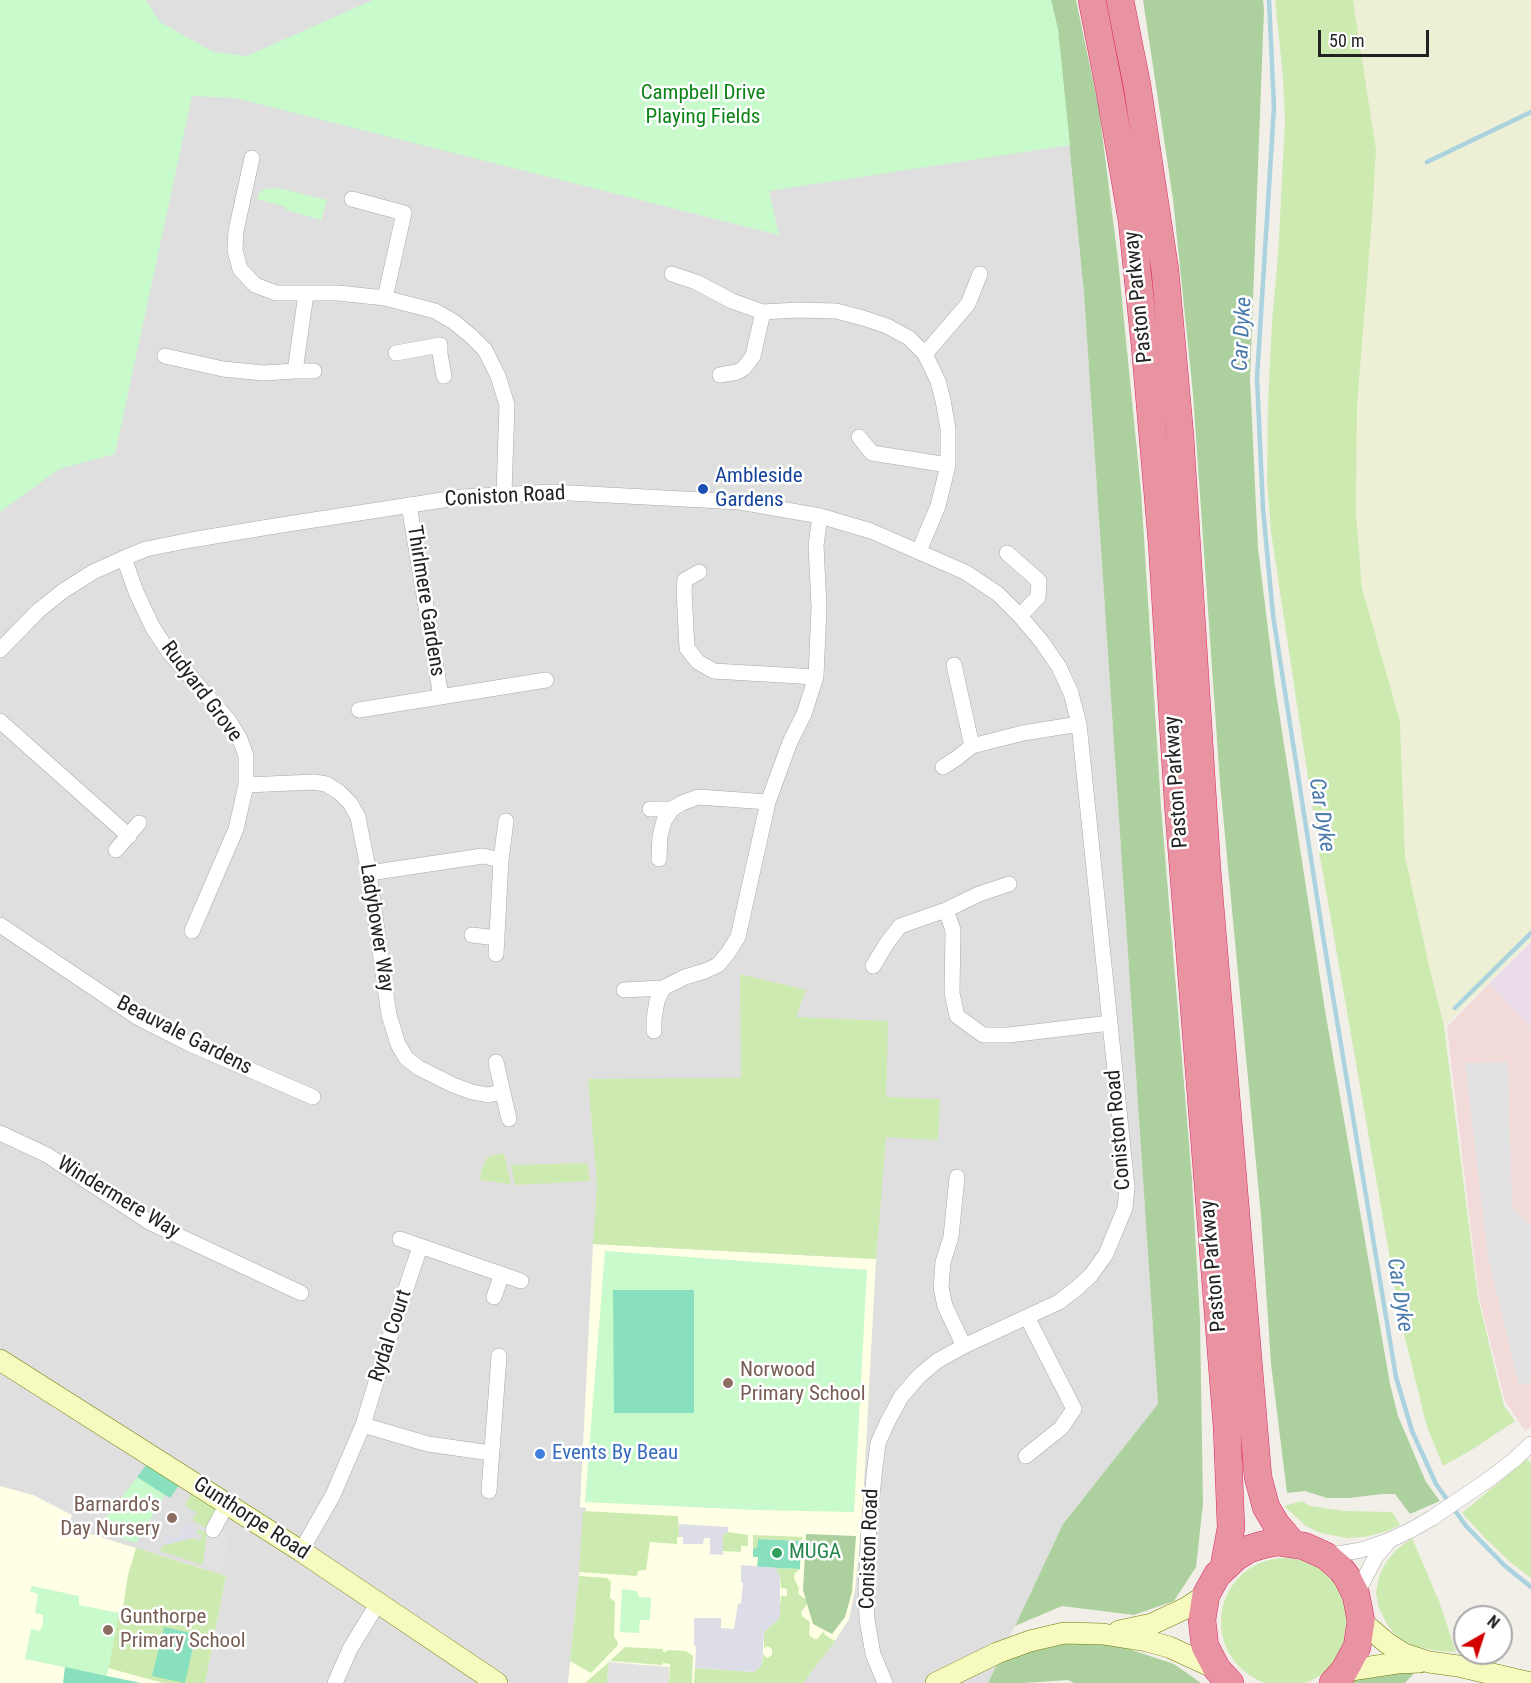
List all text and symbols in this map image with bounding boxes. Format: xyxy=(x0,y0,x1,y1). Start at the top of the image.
scale bar xyxy=(1321,18,1432,56)
text: 50 m xyxy=(1329,30,1364,51)
park label: Campbell Drive Playing Fields xyxy=(641,81,765,131)
street label: Paston Parkway xyxy=(1120,230,1158,364)
water label: Car Dyke xyxy=(1228,296,1258,372)
place label: Ambleside Gardens xyxy=(715,464,803,514)
street label: Coniston Road xyxy=(444,481,566,513)
marker: Ambleside Gardens xyxy=(696,482,710,496)
street label: Thirlmere Gardens xyxy=(401,524,449,678)
street label: Rudyard Grove xyxy=(155,637,247,747)
street label: Paston Parkway xyxy=(1160,715,1194,849)
water label: Car Dyke xyxy=(1302,776,1340,854)
street label: Ladybower Way xyxy=(353,862,399,994)
street label: Beauvale Gardens xyxy=(112,991,256,1081)
street label: Coniston Road xyxy=(1101,1069,1137,1191)
street label: Windermere Way xyxy=(52,1152,184,1244)
street label: Paston Parkway xyxy=(1196,1199,1232,1333)
water label: Car Dyke xyxy=(1380,1256,1418,1334)
street label: Rydal Court xyxy=(364,1287,418,1385)
place label: Norwood Primary School xyxy=(740,1358,866,1408)
marker: Norwood Primary School xyxy=(721,1376,735,1390)
place label: Events By Beau xyxy=(552,1441,678,1467)
marker: Events By Beau xyxy=(533,1447,547,1461)
street label: Gunthorpe Road xyxy=(188,1472,314,1566)
street label: Coniston Road xyxy=(855,1488,885,1610)
place label: Barnardo's Day Nursery xyxy=(60,1493,160,1543)
marker: Barnardo's Day Nursery xyxy=(165,1511,179,1525)
place label: MUGA xyxy=(789,1540,841,1566)
marker: MUGA xyxy=(770,1546,784,1560)
place label: Gunthorpe Primary School xyxy=(120,1605,246,1655)
north arrow xyxy=(1453,1605,1513,1665)
text: N xyxy=(1484,1612,1503,1633)
marker: Gunthorpe Primary School xyxy=(101,1623,115,1637)

